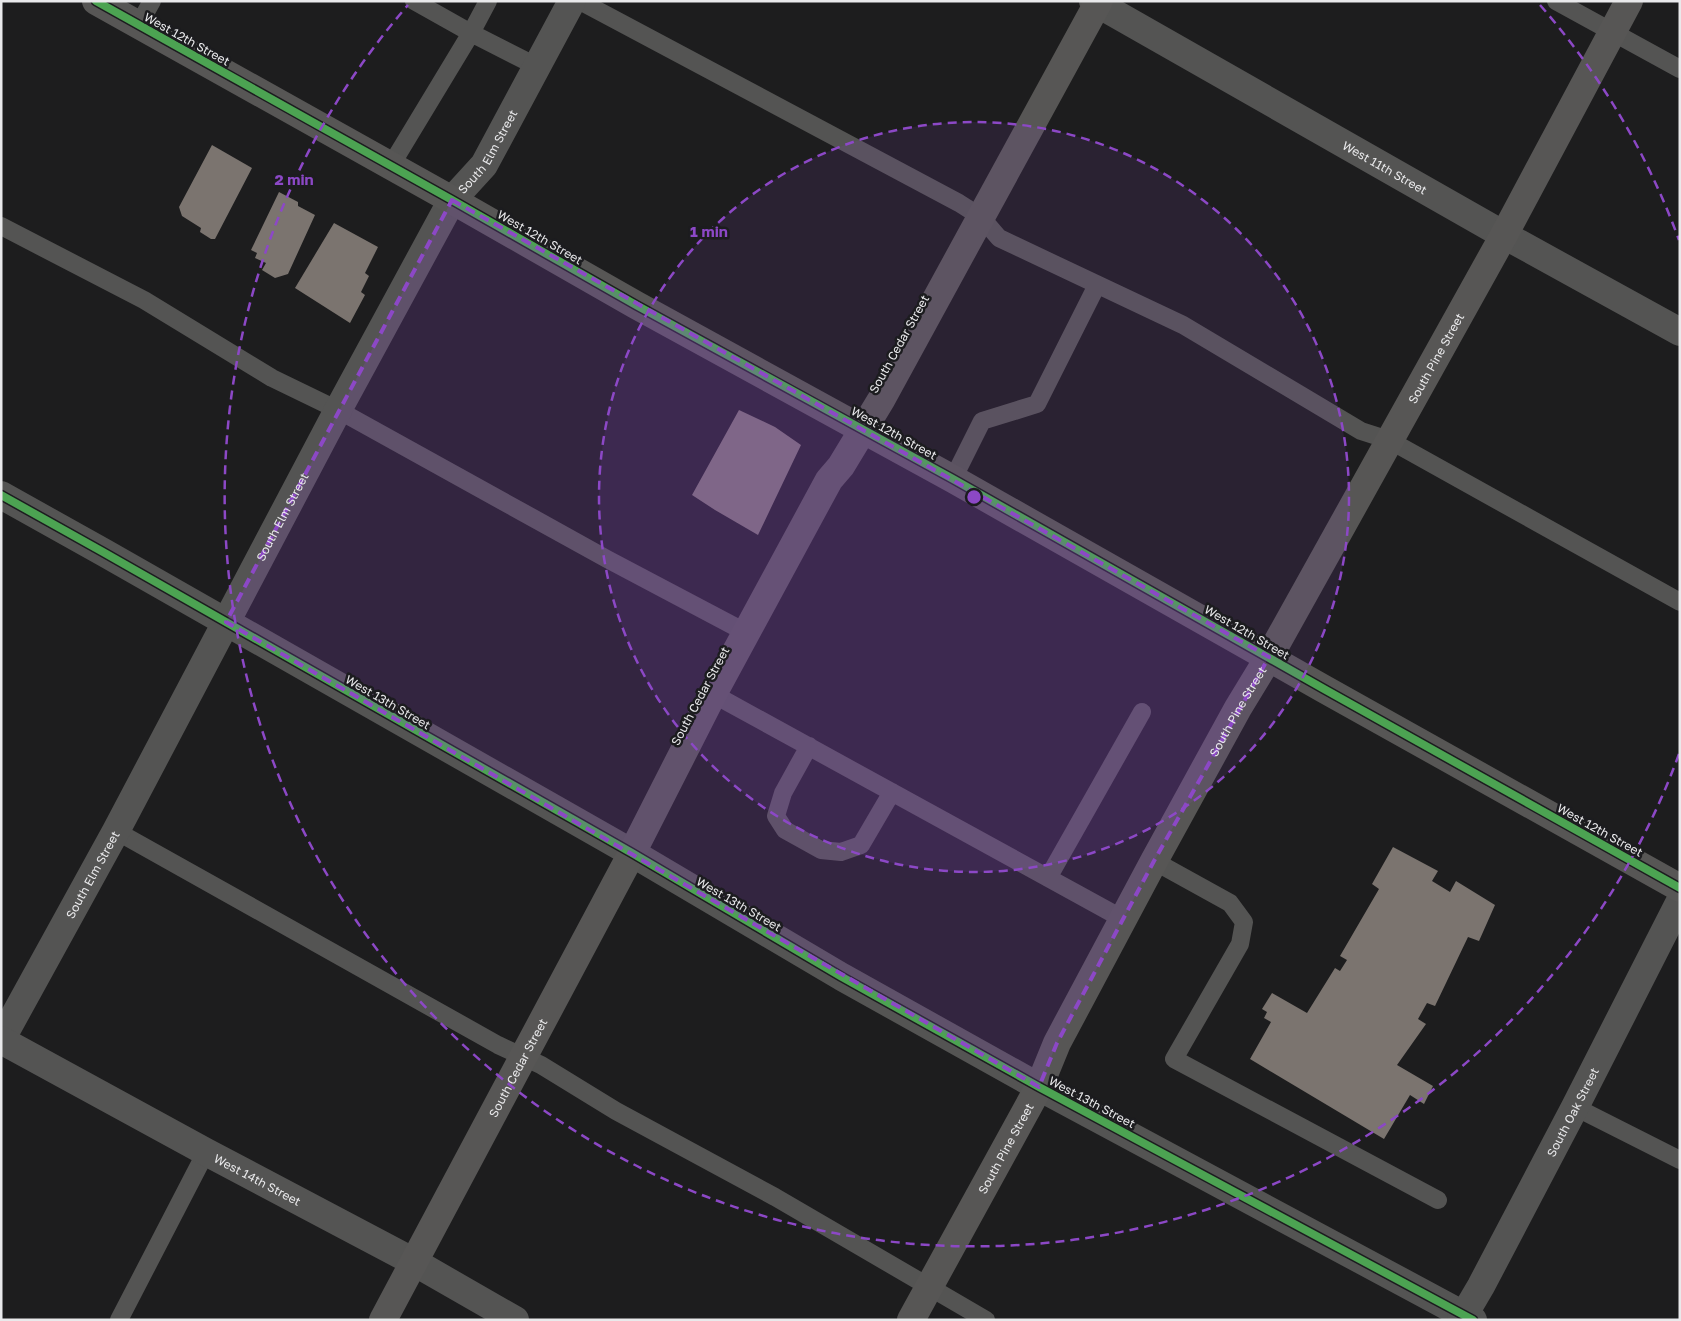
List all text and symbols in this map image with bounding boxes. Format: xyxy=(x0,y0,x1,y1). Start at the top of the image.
street label: West 12th Street xyxy=(142,9,233,69)
street label: South Elm Street xyxy=(454,107,520,196)
street label: West 11th Street xyxy=(1340,137,1430,197)
text: 2 min xyxy=(274,170,314,188)
street label: West 12th Street xyxy=(495,207,585,268)
text: 1 min xyxy=(690,222,728,240)
street label: South Cedar Street xyxy=(866,292,932,396)
street label: South Pine Street xyxy=(1404,310,1467,406)
street label: West 12th Street xyxy=(849,403,940,463)
street label: South Elm Street xyxy=(252,470,311,563)
centre of rings xyxy=(965,488,983,506)
street label: West 12th Street xyxy=(1202,602,1292,663)
street label: South Cedar Street xyxy=(668,644,732,748)
street label: South Pine Street xyxy=(1205,663,1269,759)
street label: West 13th Street xyxy=(343,672,433,733)
street label: West 12th Street xyxy=(1555,800,1646,860)
street label: South Elm Street xyxy=(62,828,122,921)
street label: West 13th Street xyxy=(694,874,784,935)
street label: South Cedar Street xyxy=(485,1015,550,1120)
street label: South Oak Street xyxy=(1543,1065,1602,1159)
street label: West 13th Street xyxy=(1046,1073,1138,1131)
street label: South Pine Street xyxy=(974,1100,1036,1196)
street label: West 14th Street xyxy=(212,1150,304,1208)

